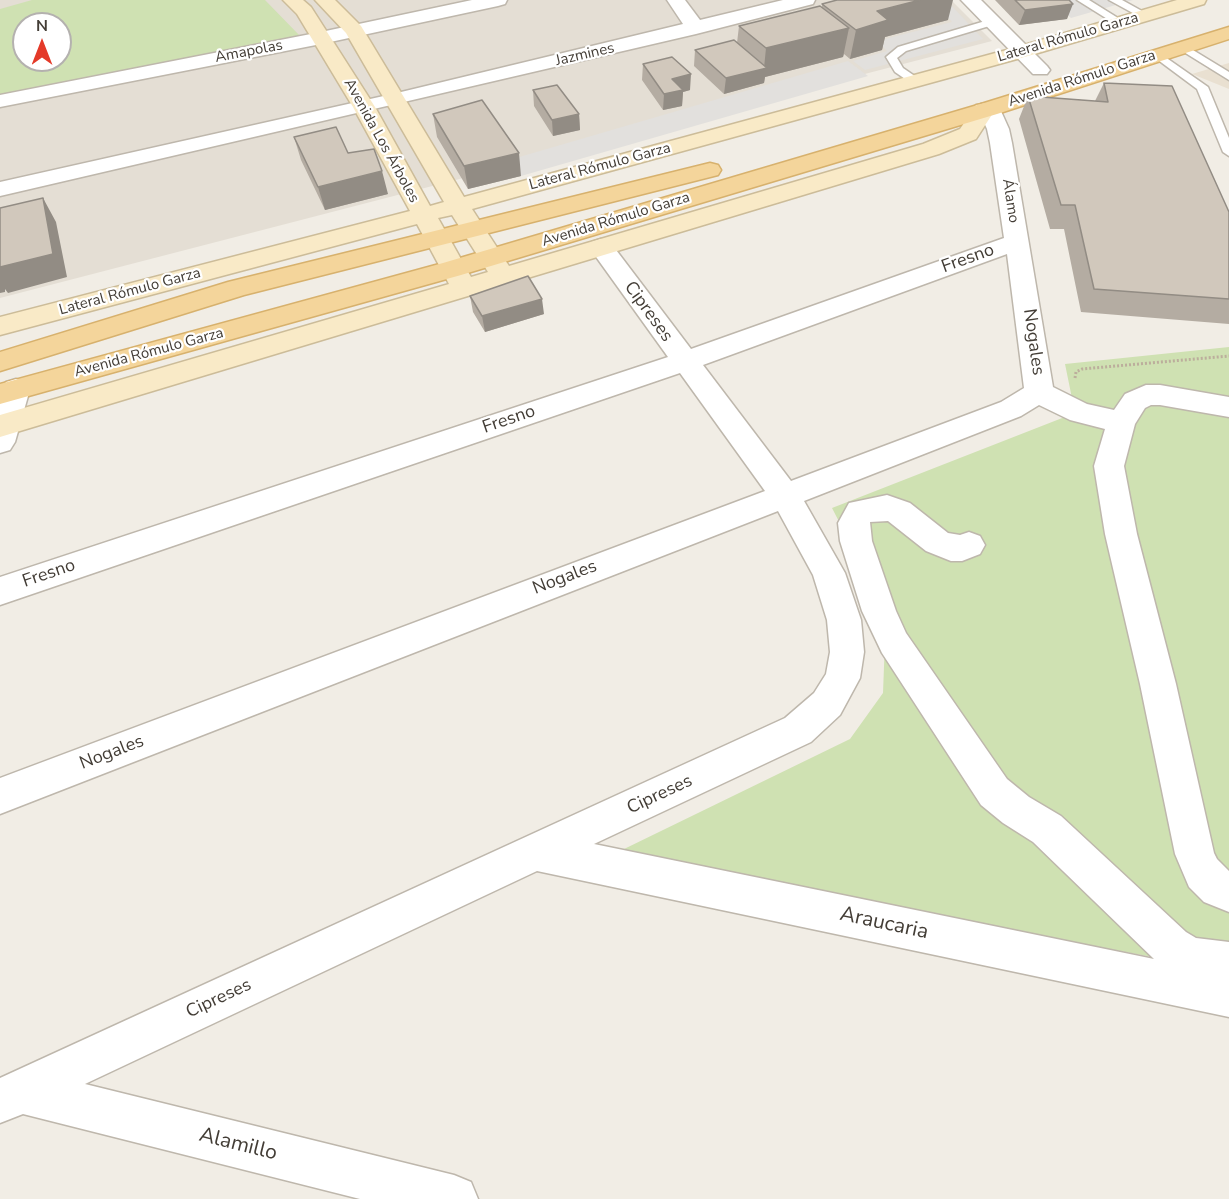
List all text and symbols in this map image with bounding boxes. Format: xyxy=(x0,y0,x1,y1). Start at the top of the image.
street label: Lateral Rómulo Garza xyxy=(995,9,1141,67)
north arrow xyxy=(12,12,72,72)
text: N xyxy=(36,15,48,37)
street label: Amapolas xyxy=(214,37,284,67)
street label: Jazmines xyxy=(554,40,616,70)
street label: Avenida Rómulo Garza xyxy=(1006,47,1158,111)
street label: Avenida Los Árboles xyxy=(339,76,423,206)
street label: Lateral Rómulo Garza xyxy=(527,139,673,195)
street label: Álamo xyxy=(998,178,1022,224)
street label: Avenida Rómulo Garza xyxy=(540,189,692,251)
street label: Fresno xyxy=(939,240,997,278)
street label: Lateral Rómulo Garza xyxy=(57,264,203,320)
street label: Cipreses xyxy=(619,278,677,346)
street label: Nogales xyxy=(1018,307,1048,377)
street label: Avenida Rómulo Garza xyxy=(72,324,226,382)
street label: Fresno xyxy=(480,401,538,439)
street label: Fresno xyxy=(20,555,78,593)
street label: Nogales xyxy=(530,556,600,600)
street label: Nogales xyxy=(77,731,147,775)
street label: Cipreses xyxy=(624,771,696,819)
street label: Araucaria xyxy=(837,902,931,946)
street label: Cipreses xyxy=(183,975,255,1023)
street label: Alamillo xyxy=(196,1123,280,1167)

